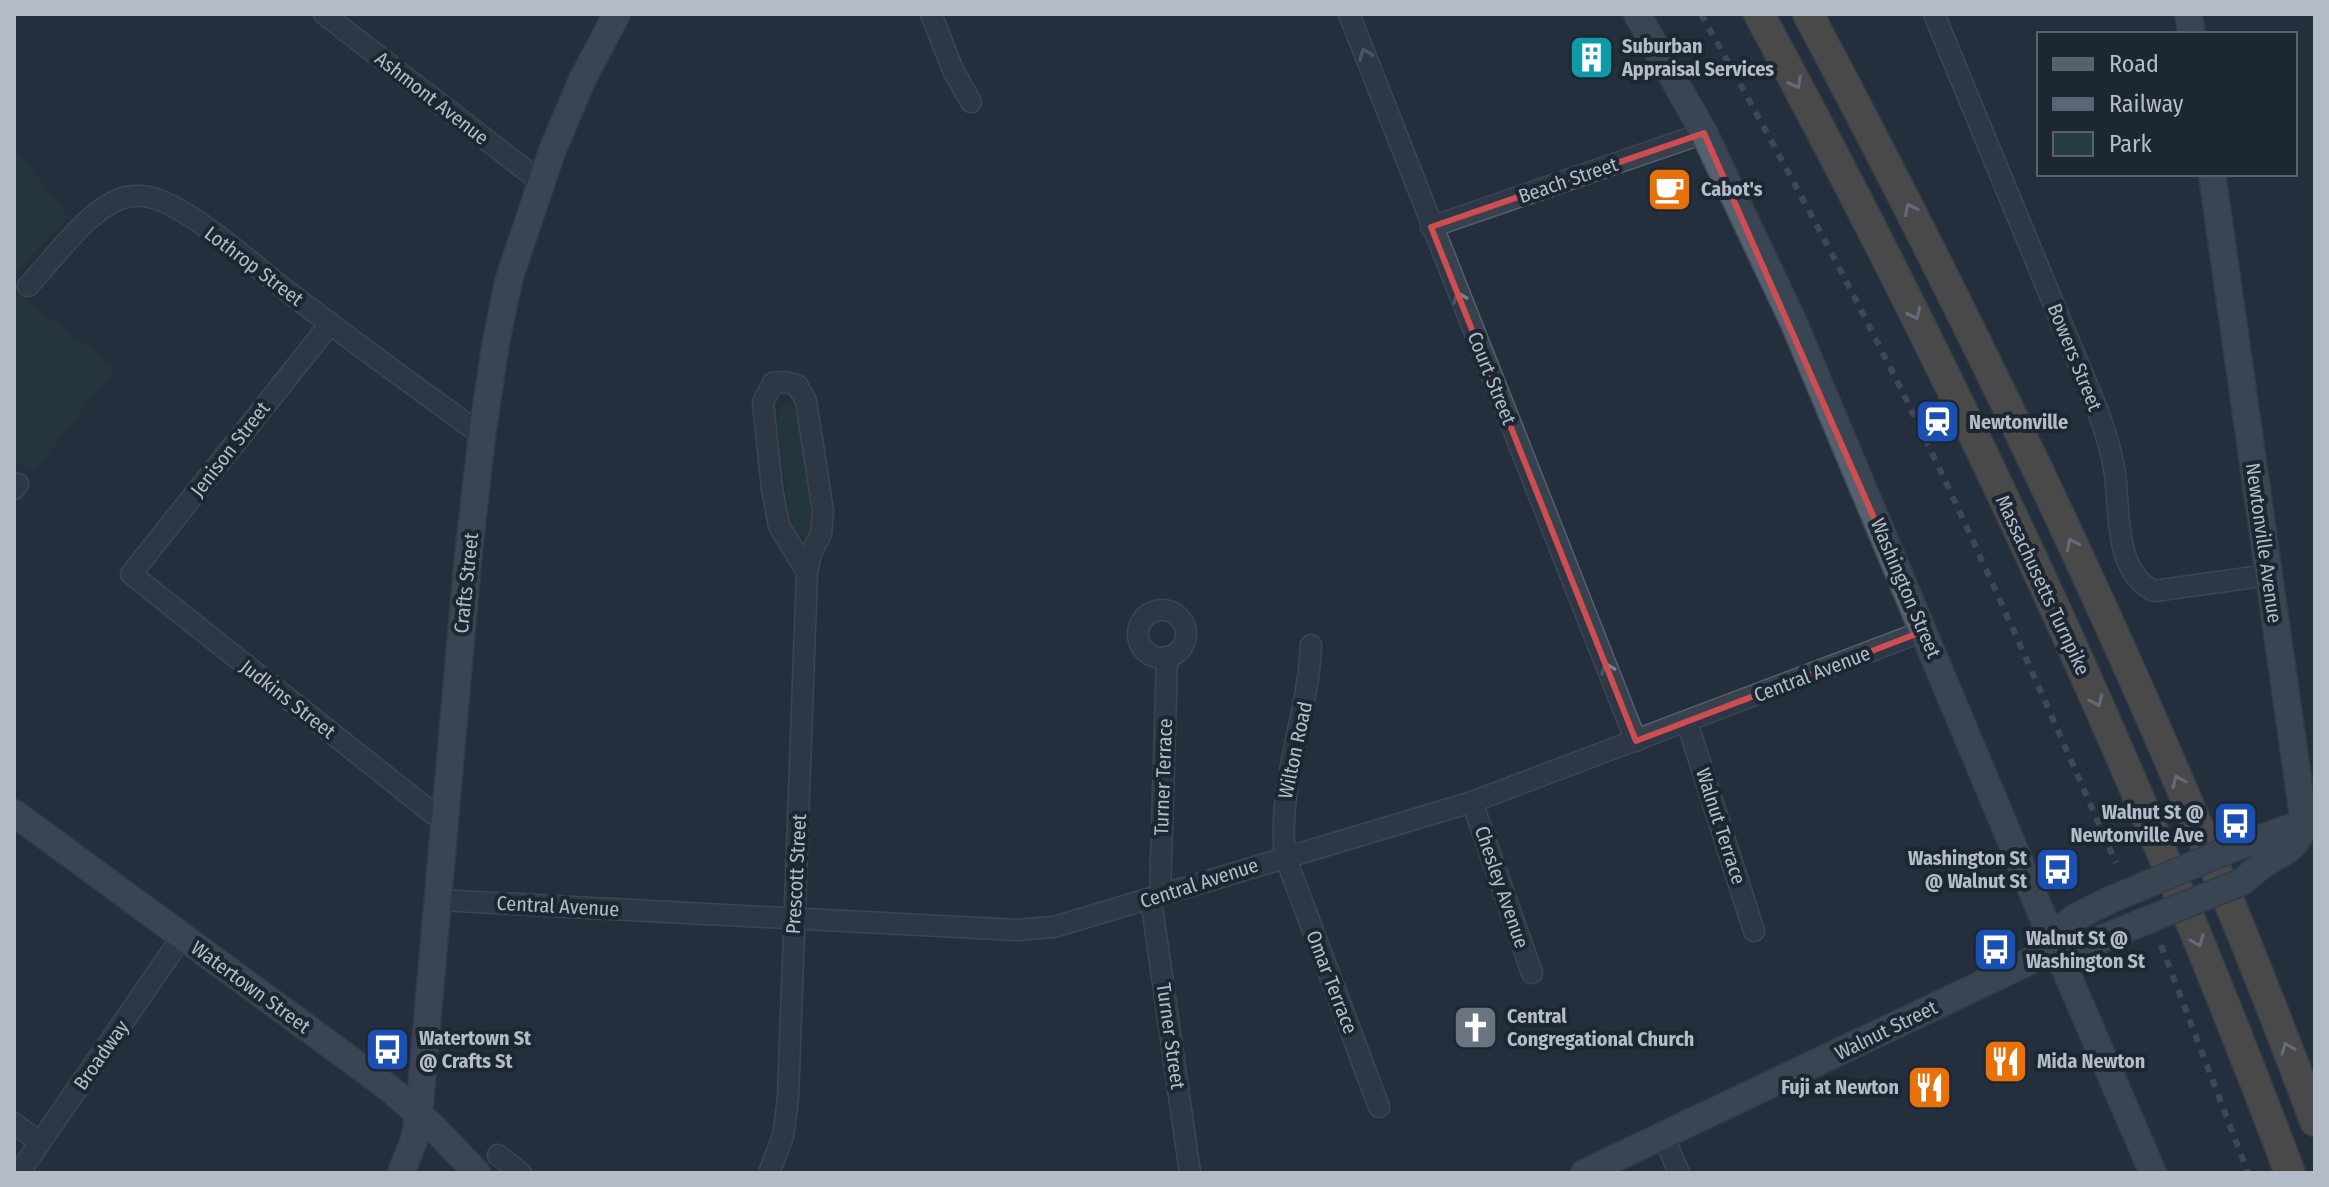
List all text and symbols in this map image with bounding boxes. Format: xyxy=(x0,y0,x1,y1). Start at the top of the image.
legend xyxy=(2037,32,2297,176)
building icon: Suburban Appraisal Services xyxy=(1567,34,1615,82)
place label: Suburban Appraisal Services xyxy=(1621,34,1774,81)
street label: Ashmont Avenue xyxy=(370,46,494,150)
one-way arrow xyxy=(1358,48,1375,62)
text: Road xyxy=(2109,50,2159,78)
one-way arrow xyxy=(1786,74,1801,89)
text: Railway xyxy=(2109,90,2184,118)
text: Park xyxy=(2109,130,2152,158)
street label: Beach Street xyxy=(1515,152,1621,208)
cafe icon: Cabot's xyxy=(1646,165,1694,213)
place label: Cabot's xyxy=(1701,177,1763,201)
one-way arrow xyxy=(1904,203,1919,218)
street label: Lothrop Street xyxy=(200,221,308,311)
one-way arrow xyxy=(1452,291,1469,305)
street label: Bowers Street xyxy=(2043,300,2108,415)
one-way arrow xyxy=(1905,305,1921,320)
street label: Court Street xyxy=(1462,328,1522,428)
street label: Jenison Street xyxy=(185,396,275,501)
station icon: Newtonville xyxy=(1914,398,1962,446)
place label: Newtonville xyxy=(1969,410,2068,434)
street label: Newtonville Avenue xyxy=(2241,461,2287,625)
street label: Massachusetts Turnpike xyxy=(1991,491,2095,679)
street label: Washington Street xyxy=(1866,515,1946,662)
street label: Crafts Street xyxy=(449,531,483,635)
one-way arrow xyxy=(2066,538,2082,552)
street label: Central Avenue xyxy=(1750,641,1874,707)
street label: Judkins Street xyxy=(236,654,341,744)
one-way arrow xyxy=(1600,662,1617,676)
one-way arrow xyxy=(2087,693,2103,707)
street label: Wilton Road xyxy=(1273,699,1317,801)
street label: Turner Terrace xyxy=(1149,718,1177,836)
street label: Walnut Terrace xyxy=(1691,765,1751,887)
one-way arrow xyxy=(2171,775,2187,790)
place label: Walnut St @ Newtonville Ave xyxy=(2070,800,2204,847)
bus stop icon: Walnut St @ Newtonville Ave xyxy=(2211,800,2259,848)
street label: Prescott Street xyxy=(781,813,811,935)
street label: Chesley Avenue xyxy=(1470,823,1534,951)
place label: Washington St @ Walnut St xyxy=(1908,846,2028,893)
bus stop icon: Washington St @ Walnut St xyxy=(2034,846,2082,894)
street label: Central Avenue xyxy=(1137,853,1261,913)
street label: Central Avenue xyxy=(496,891,620,921)
bus stop icon: Walnut St @ Washington St xyxy=(1971,925,2019,973)
place label: Walnut St @ Washington St xyxy=(2026,926,2146,973)
street label: Omar Terrace xyxy=(1301,927,1363,1037)
one-way arrow xyxy=(2188,933,2205,947)
street label: Watertown Street xyxy=(187,936,316,1039)
street label: Turner Street xyxy=(1152,981,1190,1091)
street label: Walnut Street xyxy=(1831,995,1941,1065)
church icon: Central Congregational Church xyxy=(1452,1003,1500,1051)
place label: Central Congregational Church xyxy=(1507,1004,1694,1051)
street label: Broadway xyxy=(68,1016,134,1094)
bus stop icon: Watertown St @ Crafts St xyxy=(364,1026,412,1074)
place label: Watertown St @ Crafts St xyxy=(419,1026,532,1073)
restaurant icon: Mida Newton xyxy=(1982,1037,2030,1085)
one-way arrow xyxy=(2281,1042,2297,1056)
place label: Mida Newton xyxy=(2037,1049,2145,1073)
restaurant icon: Fuji at Newton xyxy=(1906,1063,1954,1111)
place label: Fuji at Newton xyxy=(1781,1075,1899,1099)

